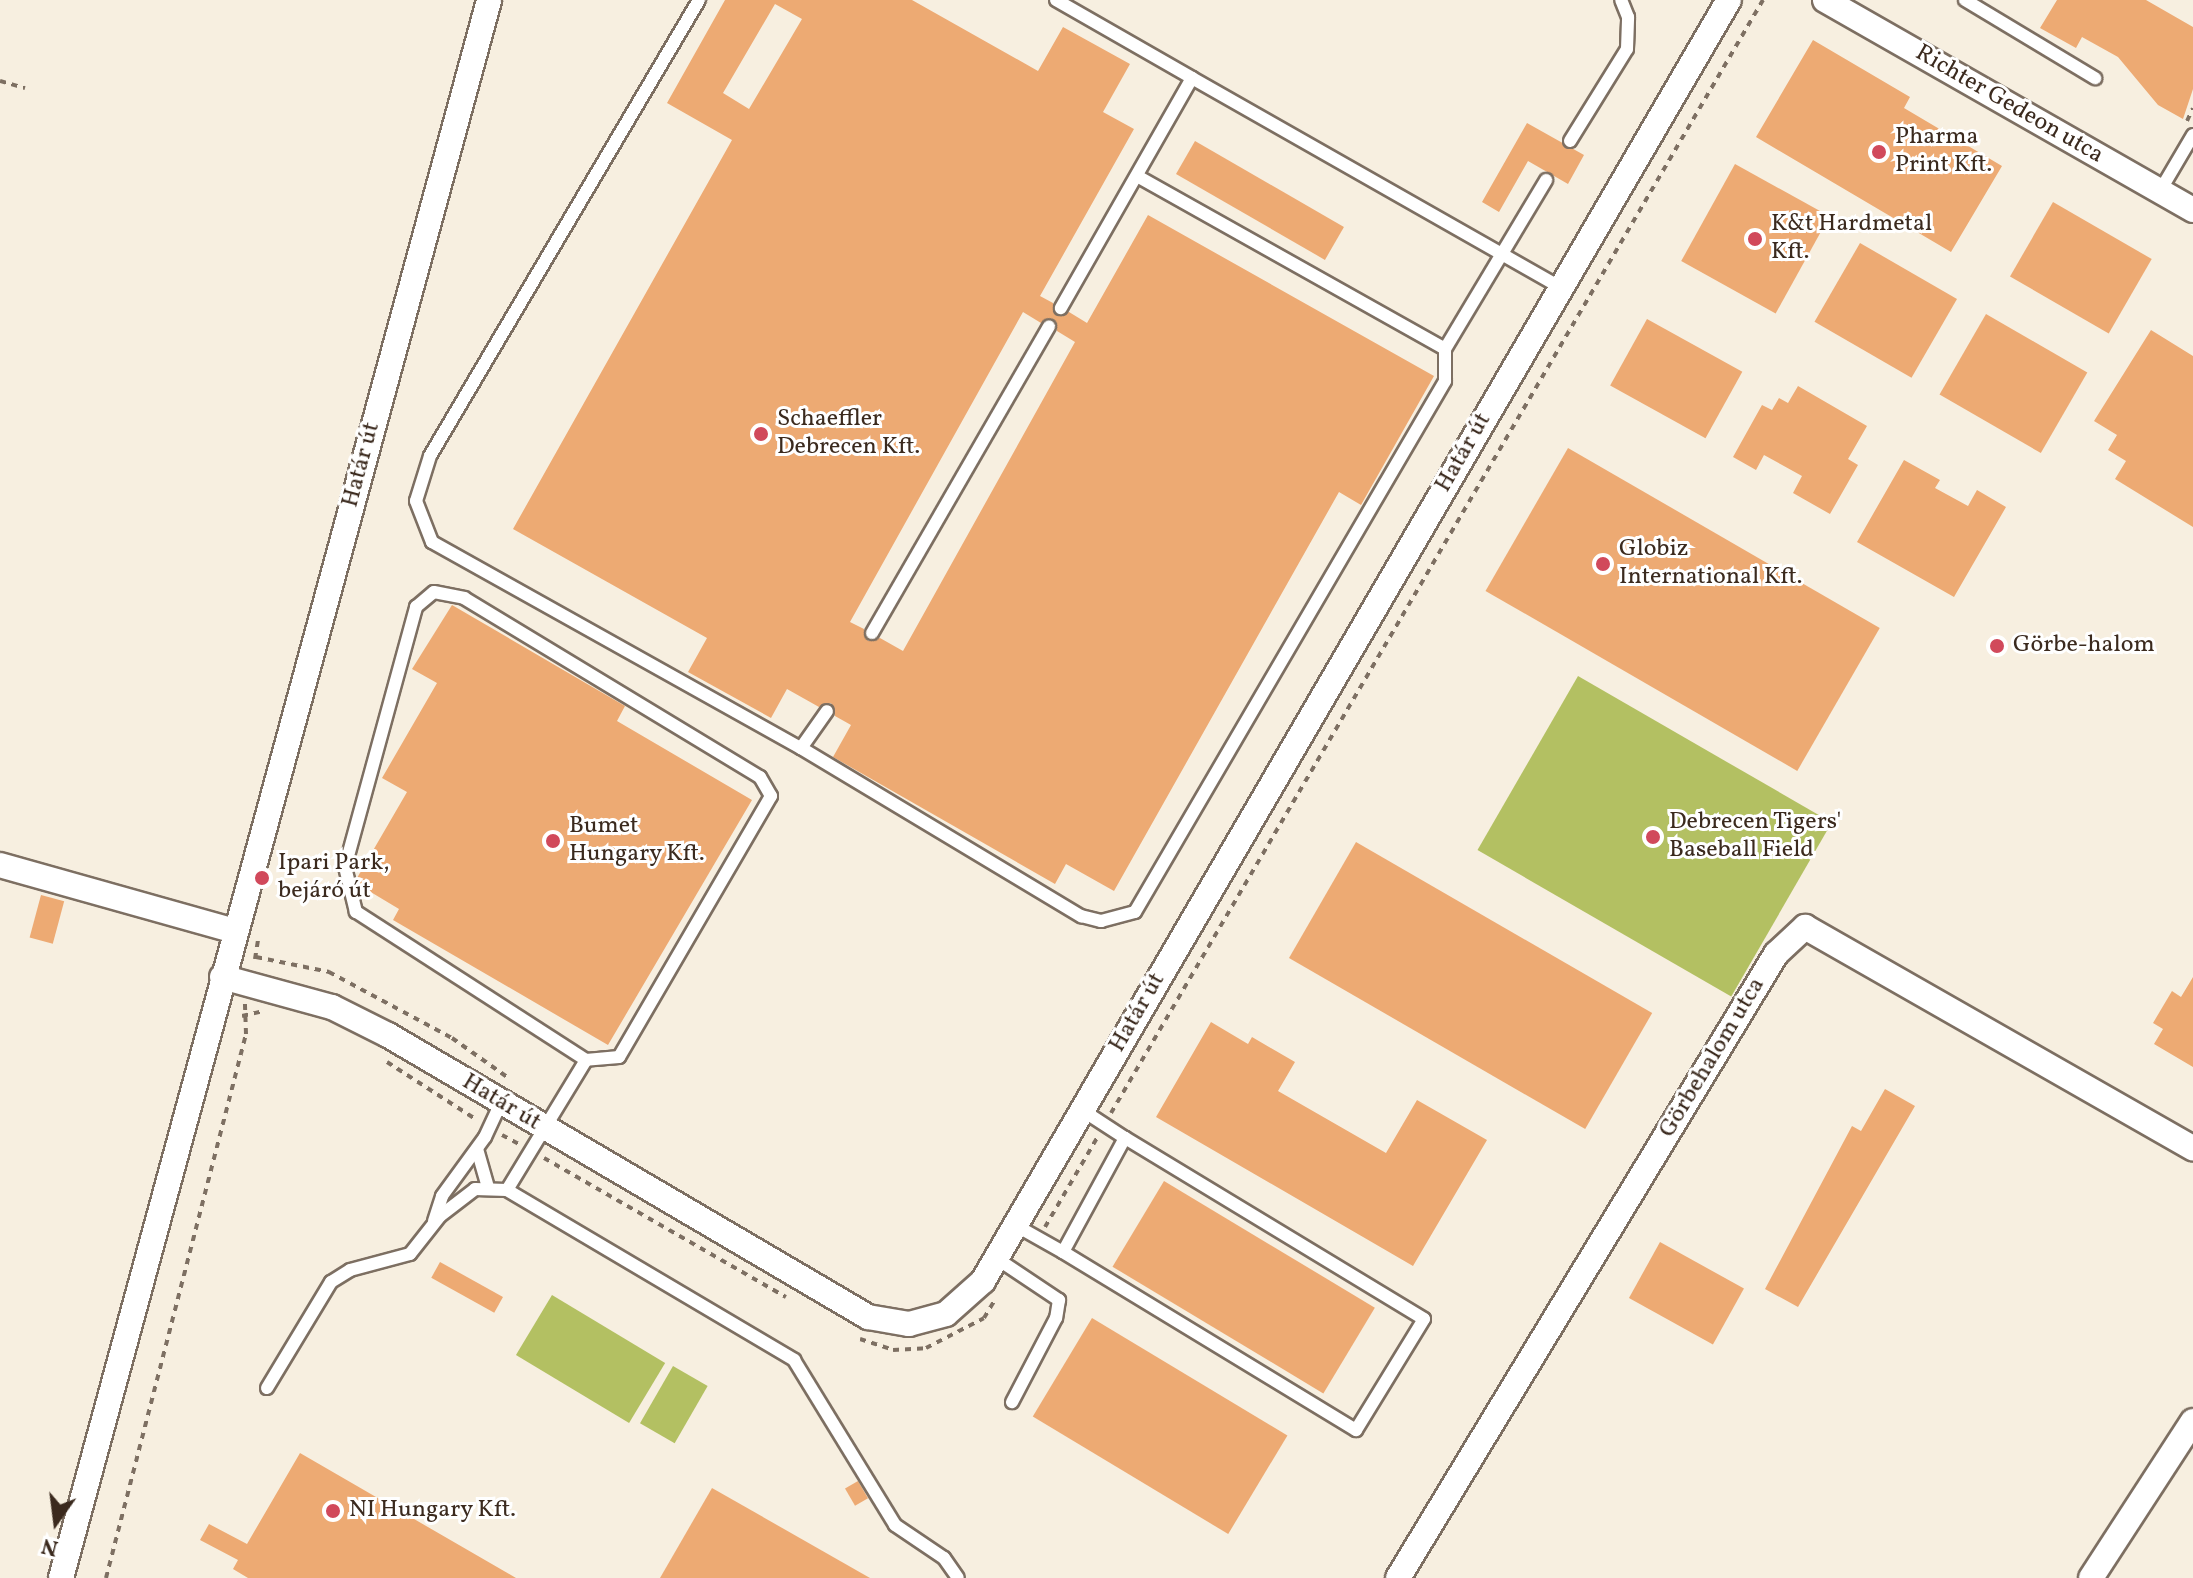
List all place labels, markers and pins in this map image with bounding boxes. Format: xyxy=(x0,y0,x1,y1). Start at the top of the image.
place label: Pharma Print Kft. xyxy=(1895,124,1992,180)
marker: Pharma Print Kft. xyxy=(1870,143,1888,161)
place label: K&t Hardmetal Kft. xyxy=(1771,211,1932,267)
marker: K&t Hardmetal Kft. xyxy=(1746,230,1764,248)
place label: Schaeffler Debrecen Kft. xyxy=(777,406,920,462)
marker: Schaeffler Debrecen Kft. xyxy=(752,425,770,443)
place label: Globiz International Kft. xyxy=(1619,536,1803,592)
marker: Globiz International Kft. xyxy=(1594,555,1612,573)
place label: Görbe-halom xyxy=(2013,632,2155,660)
marker: Görbe-halom xyxy=(1988,637,2006,655)
place label: Debrecen Tigers' Baseball Field xyxy=(1669,809,1842,865)
place label: Bumet Hungary Kft. xyxy=(569,813,705,869)
marker: Debrecen Tigers' Baseball Field xyxy=(1644,828,1662,846)
marker: Bumet Hungary Kft. xyxy=(544,832,562,850)
place label: Ipari Park, bejáró út xyxy=(278,850,390,906)
marker: Ipari Park, bejáró út xyxy=(253,869,271,887)
place label: NI Hungary Kft. xyxy=(349,1497,517,1525)
marker: NI Hungary Kft. xyxy=(324,1502,342,1520)

